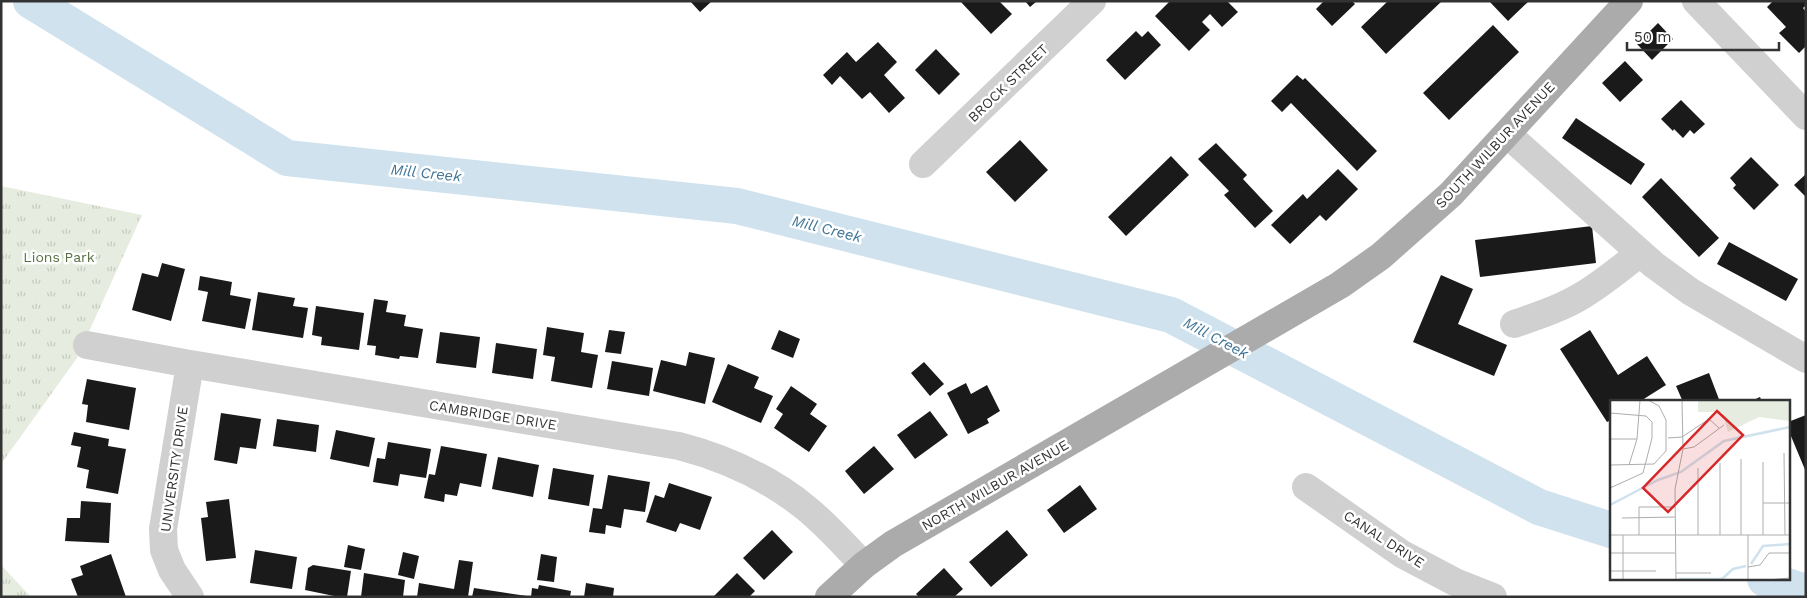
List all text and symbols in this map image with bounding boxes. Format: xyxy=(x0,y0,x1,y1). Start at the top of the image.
scale bar xyxy=(1627,20,1780,52)
text: 50 m xyxy=(1634,28,1671,46)
street label: BROCK STREET xyxy=(965,40,1052,125)
street label: SOUTH WILBUR AVENUE xyxy=(1432,79,1558,211)
water label: Mill Creek xyxy=(390,160,463,186)
water label: Mill Creek xyxy=(790,212,864,247)
park label: Lions Park xyxy=(23,249,95,265)
water label: Mill Creek xyxy=(1180,313,1252,363)
street label: CAMBRIDGE DRIVE xyxy=(428,397,558,433)
inset map xyxy=(1610,400,1790,580)
street label: UNIVERSITY DRIVE xyxy=(157,405,191,533)
street label: NORTH WILBUR AVENUE xyxy=(919,436,1071,534)
street label: CANAL DRIVE xyxy=(1341,507,1427,571)

